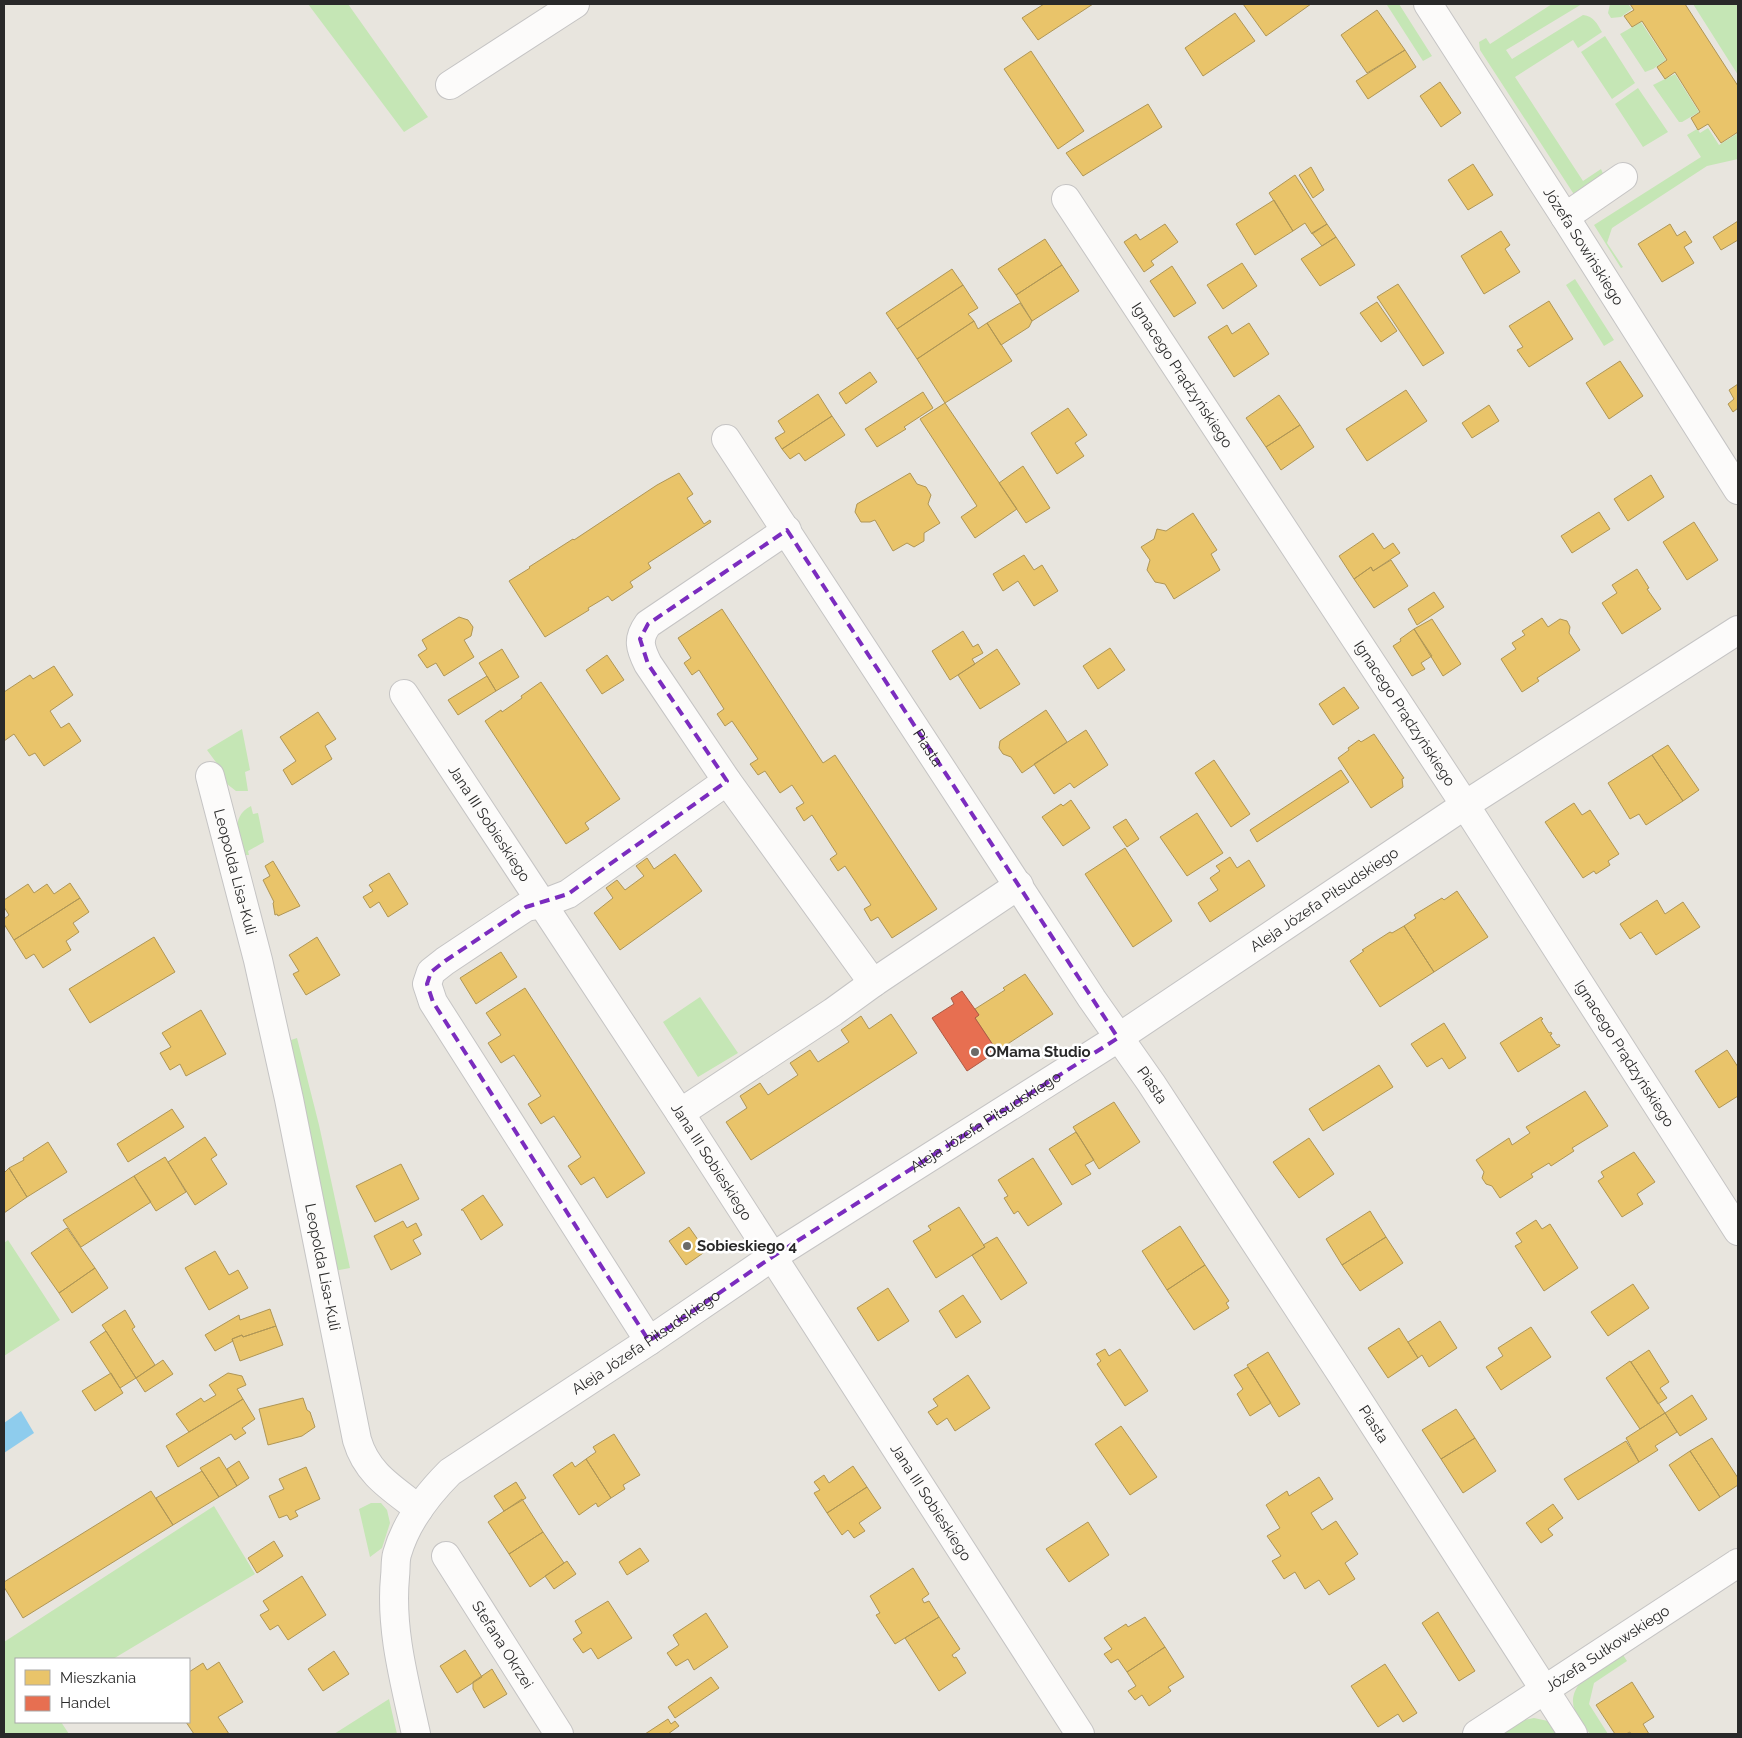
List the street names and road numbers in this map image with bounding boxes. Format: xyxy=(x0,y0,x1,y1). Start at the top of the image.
street label: Józefa Sowińskiego xyxy=(1539,184,1628,309)
street label: Ignacego Prądzyńskiego xyxy=(1128,299,1237,452)
street label: Ignacego Prądzyńskiego xyxy=(1350,637,1459,790)
street label: Piasta xyxy=(909,726,947,770)
street label: Jana III Sobieskiego xyxy=(444,762,534,885)
street label: Leopolda Lisa-Kuli xyxy=(210,807,260,937)
street label: Aleja Józefa Piłsudskiego xyxy=(1247,843,1402,956)
street label: Ignacego Prądzyńskiego xyxy=(1571,977,1678,1131)
street label: Piasta xyxy=(1133,1063,1171,1107)
street label: Aleja Józefa Piłsudskiego xyxy=(907,1067,1064,1176)
street label: Jana III Sobieskiego xyxy=(667,1100,756,1224)
street label: Leopolda Lisa-Kuli xyxy=(301,1202,344,1332)
street label: Aleja Józefa Piłsudskiego xyxy=(568,1286,724,1398)
street label: Piasta xyxy=(1355,1402,1392,1446)
street label: Jana III Sobieskiego xyxy=(886,1440,975,1565)
street label: Stefana Okrzei xyxy=(468,1597,537,1692)
street label: Józefa Sułkowskiego xyxy=(1542,1601,1673,1696)

